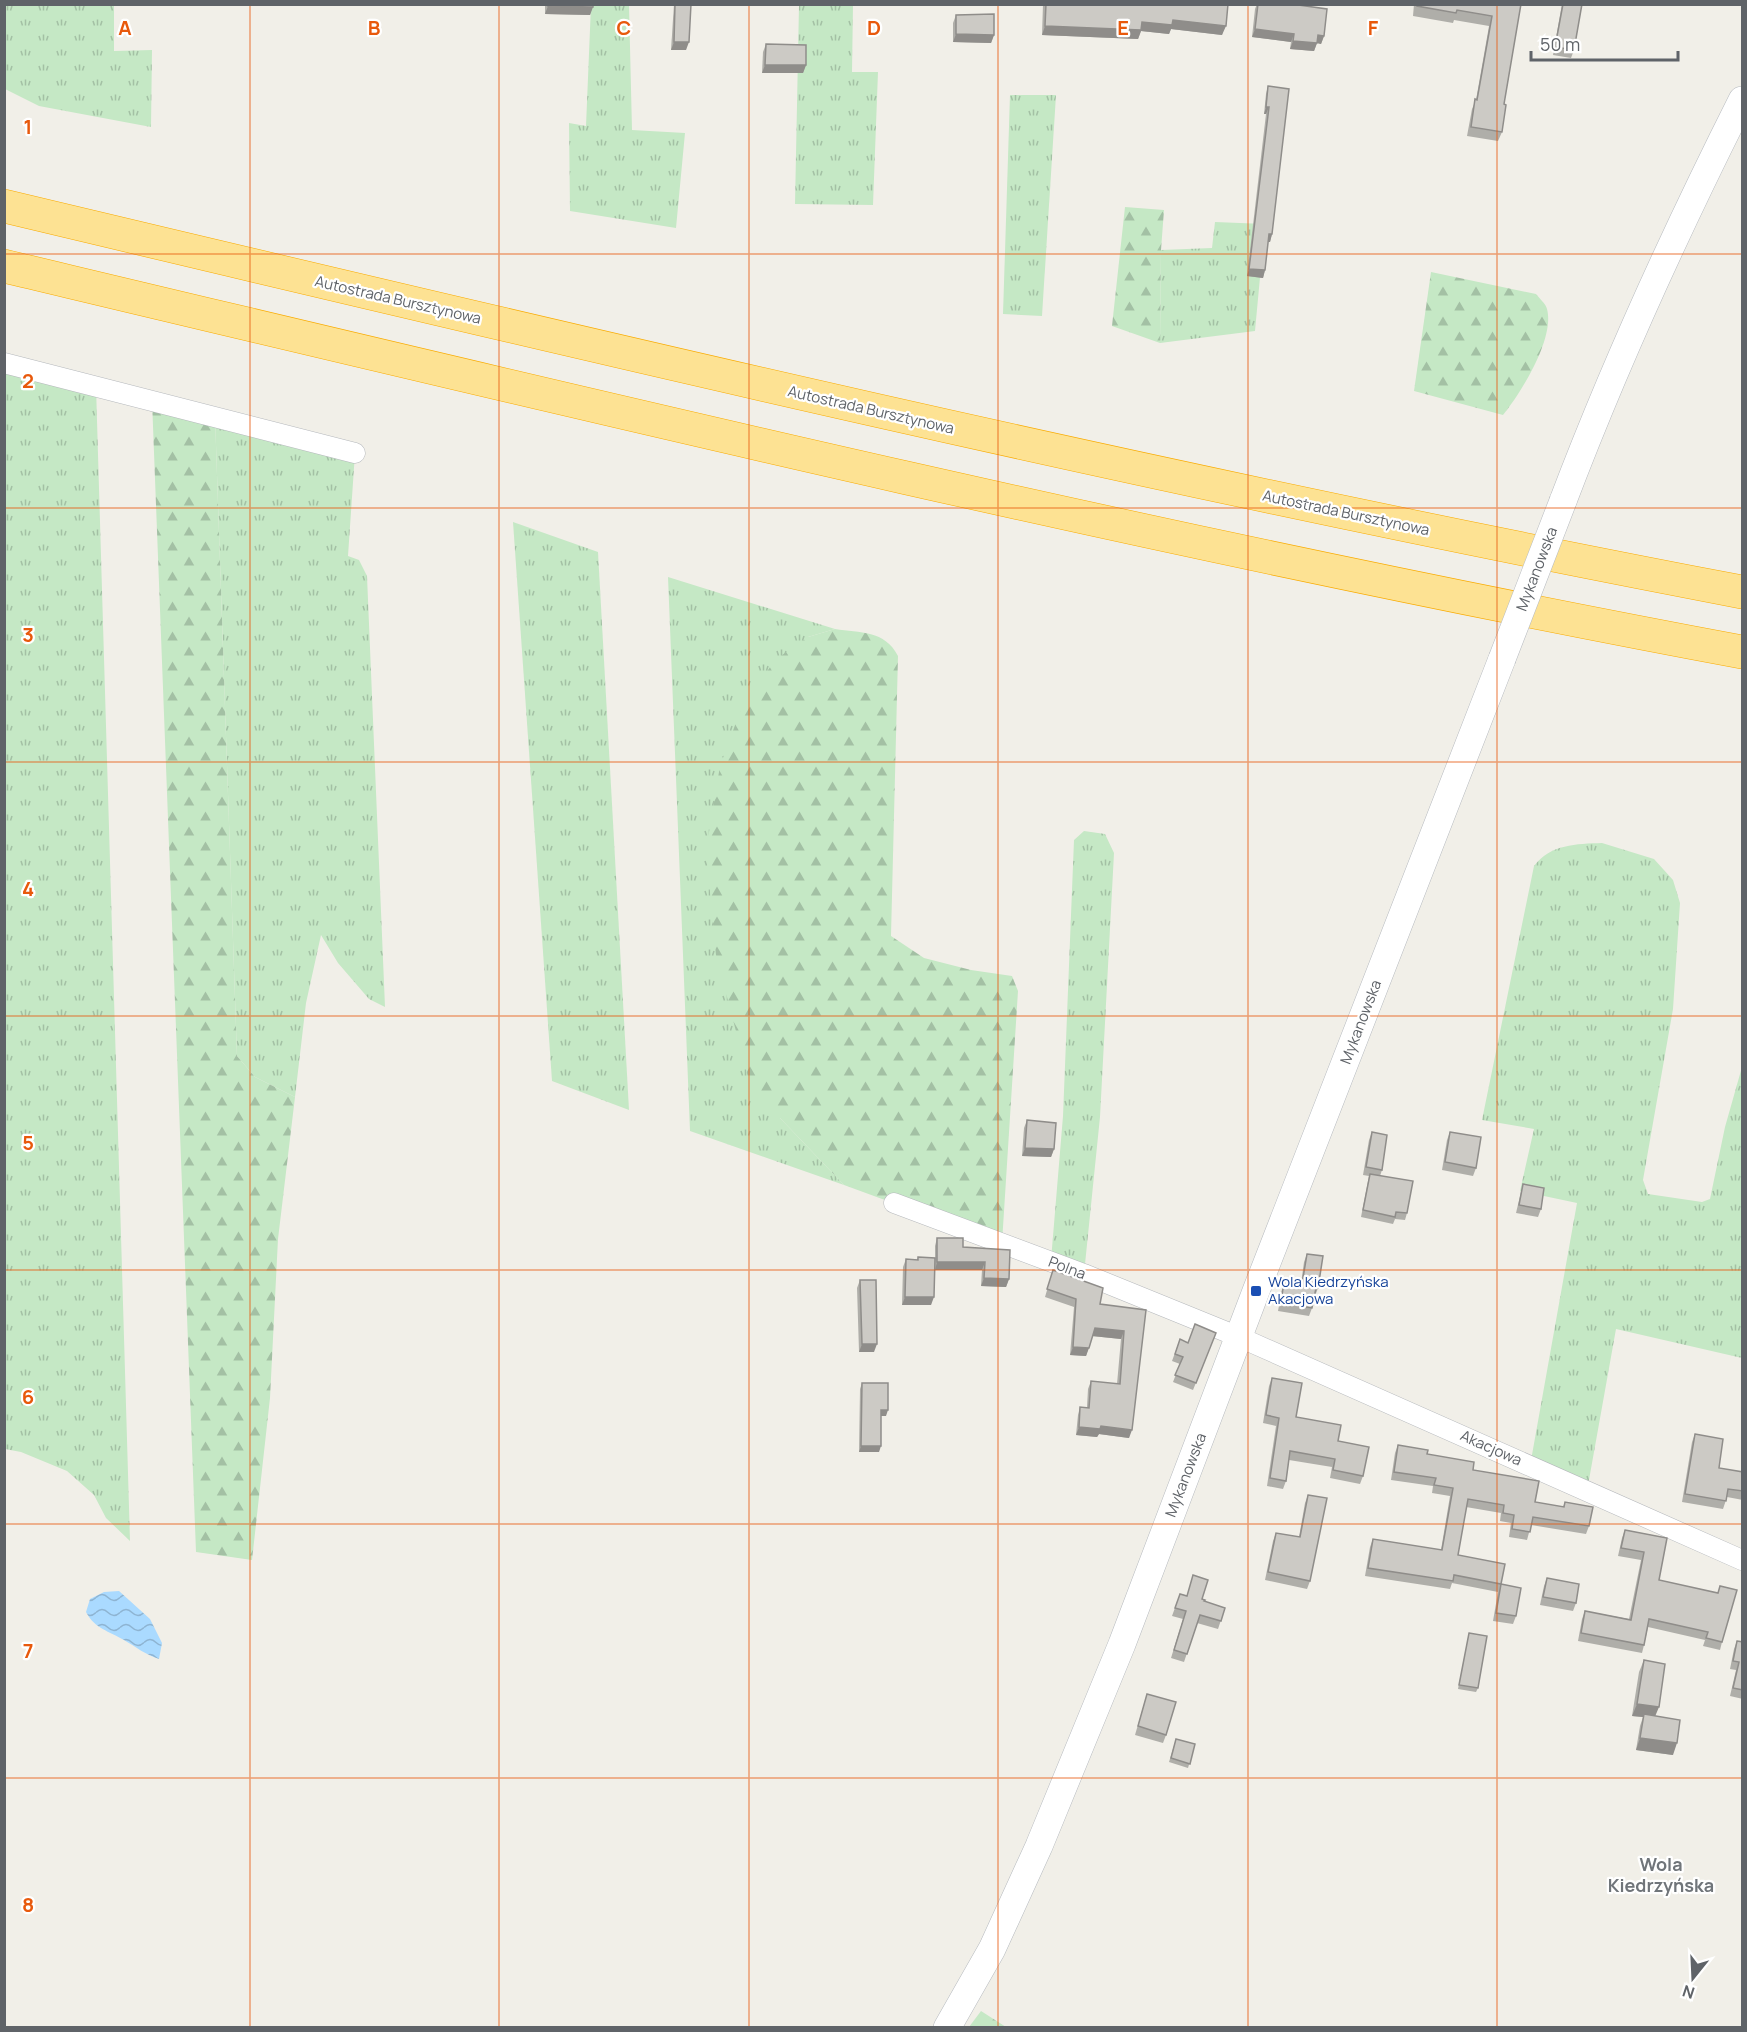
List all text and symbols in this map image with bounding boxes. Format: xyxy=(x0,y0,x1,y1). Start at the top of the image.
text: A xyxy=(118,14,132,41)
text: B xyxy=(368,14,381,41)
text: C xyxy=(617,14,631,41)
text: D xyxy=(867,14,881,41)
text: E xyxy=(1117,14,1129,41)
text: F xyxy=(1368,14,1379,41)
scale bar xyxy=(1531,24,1678,62)
text: 50 m xyxy=(1540,32,1580,56)
text: 1 xyxy=(24,113,32,140)
street label: Autostrada Bursztynowa xyxy=(313,270,483,329)
text: 2 xyxy=(22,367,34,394)
street label: Autostrada Bursztynowa xyxy=(786,380,956,439)
street label: Autostrada Bursztynowa xyxy=(1261,485,1431,540)
street label: Mykanowska xyxy=(1511,524,1562,614)
text: 3 xyxy=(22,621,34,648)
text: 4 xyxy=(22,875,34,902)
street label: Mykanowska xyxy=(1335,977,1386,1067)
text: 5 xyxy=(22,1129,34,1156)
street label: Polna xyxy=(1045,1251,1089,1284)
place label: Wola Kiedrzyńska Akacjowa xyxy=(1268,1271,1388,1309)
marker: Wola Kiedrzyńska Akacjowa xyxy=(1249,1284,1263,1298)
text: 6 xyxy=(22,1383,34,1410)
street label: Akacjowa xyxy=(1457,1425,1525,1470)
street label: Mykanowska xyxy=(1160,1430,1211,1520)
text: 7 xyxy=(23,1637,33,1664)
district label: Wola Kiedrzyńska xyxy=(1608,1852,1714,1897)
text: 8 xyxy=(22,1891,34,1918)
north arrow xyxy=(1663,1948,1723,2008)
text: N xyxy=(1679,1980,1697,2005)

